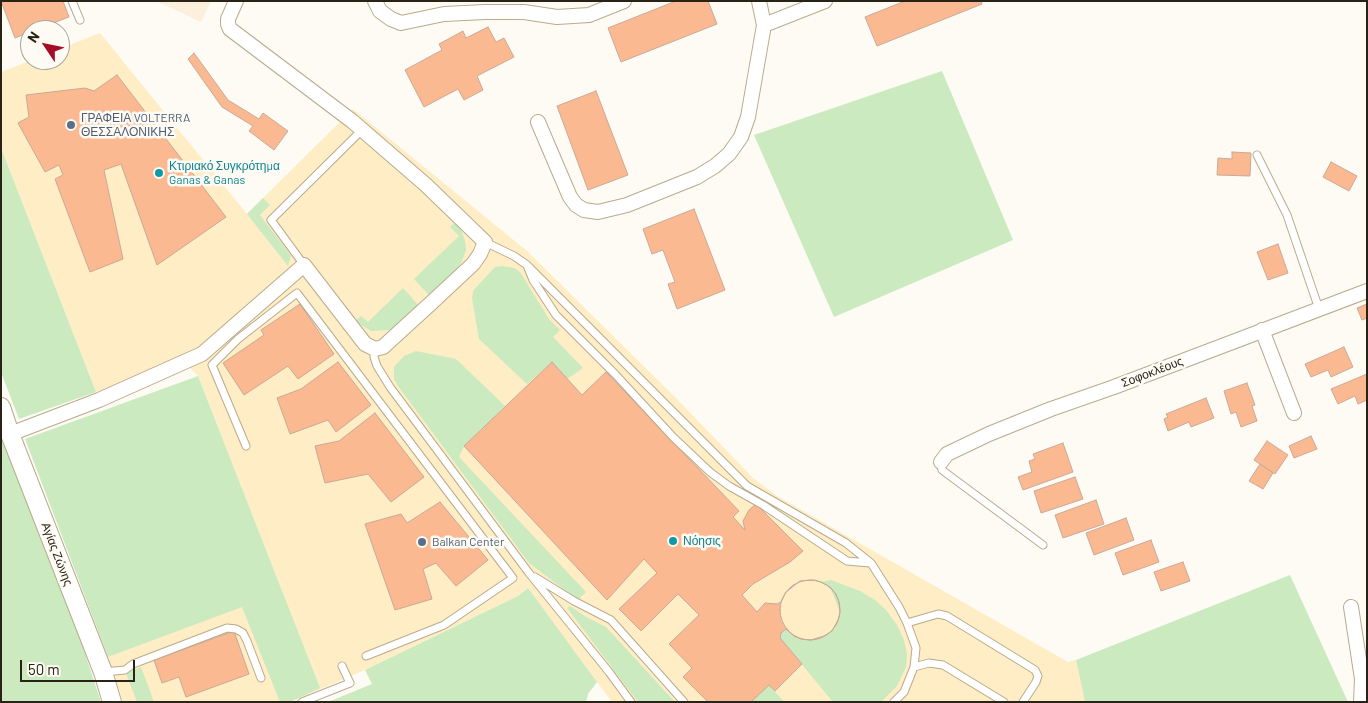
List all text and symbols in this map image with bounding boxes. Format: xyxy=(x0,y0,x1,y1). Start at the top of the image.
north arrow xyxy=(20,20,70,70)
text: N xyxy=(23,28,43,46)
place label: ΓΡΑΦΕΙΑ VOLTERRA ΘΕΣΣΑΛΟΝΙΚΗΣ xyxy=(81,111,190,139)
marker: ΓΡΑΦΕΙΑ VOLTERRA ΘΕΣΣΑΛΟΝΙΚΗΣ xyxy=(65,119,77,131)
place label: Κτιριακό Συγκρότημα Ganas & Ganas xyxy=(169,159,280,187)
marker: Κτιριακό Συγκρότημα Ganas & Ganas xyxy=(153,167,165,179)
street label: Σοφοκλέους xyxy=(1119,354,1185,390)
street label: Αγίας Ζώνης xyxy=(38,520,76,588)
place label: Νόησις xyxy=(683,534,721,548)
place label: Balkan Center xyxy=(432,535,504,549)
marker: Νόησις xyxy=(667,535,679,547)
marker: Balkan Center xyxy=(416,536,428,548)
scale bar xyxy=(22,650,138,682)
text: 50 m xyxy=(28,660,60,678)

